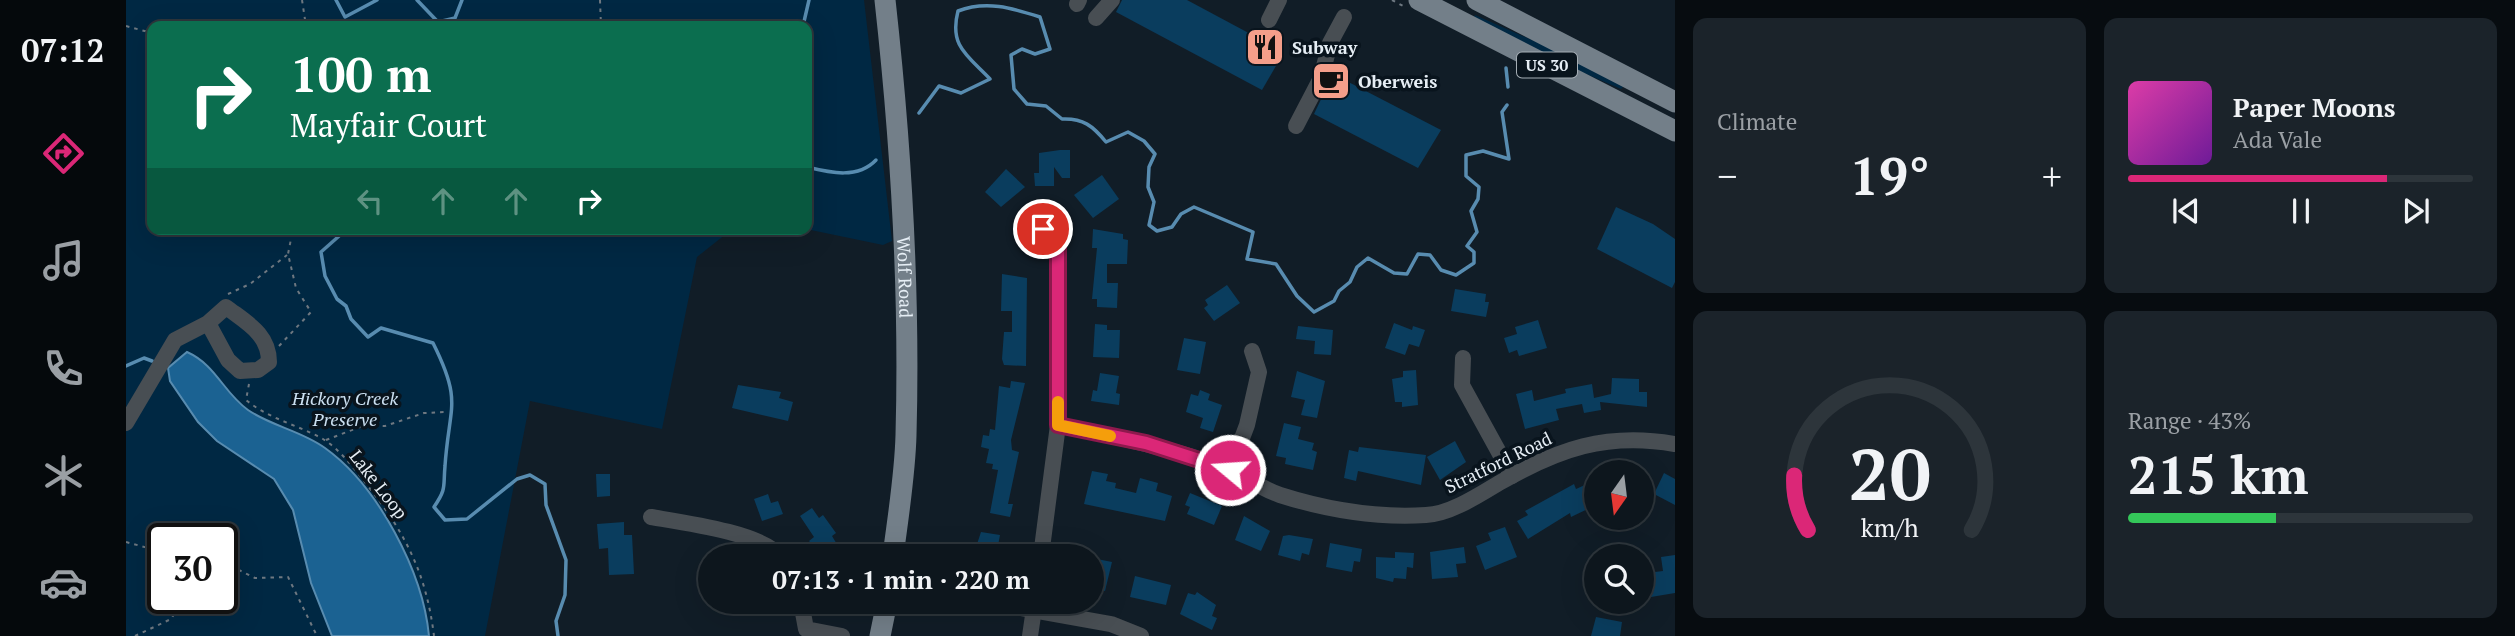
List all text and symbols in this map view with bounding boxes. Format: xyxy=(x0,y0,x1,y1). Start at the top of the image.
restaurant icon: Subway xyxy=(1244,26,1286,68)
text: 07:12 xyxy=(21,29,105,71)
place label: Subway xyxy=(1292,35,1358,59)
text: 100 m xyxy=(290,41,432,106)
icon: right xyxy=(175,49,266,140)
road number: US 30 xyxy=(1517,53,1577,78)
cafe icon: Oberweis xyxy=(1310,60,1352,102)
place label: Oberweis xyxy=(1358,69,1437,93)
text: Paper Moons xyxy=(2233,90,2396,124)
text: Mayfair Court xyxy=(290,104,487,146)
text: Climate xyxy=(1717,106,1797,137)
text: Ada Vale xyxy=(2233,124,2322,155)
icon: directions xyxy=(39,129,88,178)
text: 19° xyxy=(1849,141,1930,210)
text: − xyxy=(1717,151,1737,201)
text: + xyxy=(2042,151,2062,201)
icon: left xyxy=(351,182,389,220)
icon: ahead xyxy=(424,182,462,220)
icon: ahead xyxy=(497,182,535,220)
icon: right xyxy=(570,182,608,220)
icon: previous xyxy=(2167,192,2205,230)
icon: pause xyxy=(2282,192,2320,230)
icon: next xyxy=(2397,192,2435,230)
pin xyxy=(1013,199,1073,259)
icon: arrive xyxy=(1024,210,1062,248)
icon: music xyxy=(39,236,88,285)
street label: Wolf Road xyxy=(892,236,919,318)
icon: phone xyxy=(39,344,88,393)
park label: Hickory Creek Preserve xyxy=(291,386,398,431)
text: Range · 43% xyxy=(2128,405,2251,436)
text: 20 xyxy=(1848,425,1931,522)
street label: Stratford Road xyxy=(1441,426,1555,498)
position arrow xyxy=(1193,433,1267,507)
text: 215 km xyxy=(2128,440,2309,509)
street label: Lake Loop xyxy=(344,445,414,523)
icon: climate xyxy=(39,451,88,500)
north arrow xyxy=(1584,460,1654,530)
map controls xyxy=(1584,460,1654,614)
text: km/h xyxy=(1861,511,1919,544)
speed limit sign: 30 xyxy=(147,523,238,614)
button: search xyxy=(1584,544,1654,614)
icon: car xyxy=(39,558,88,607)
text: 07:13 · 1 min · 220 m xyxy=(772,562,1030,596)

